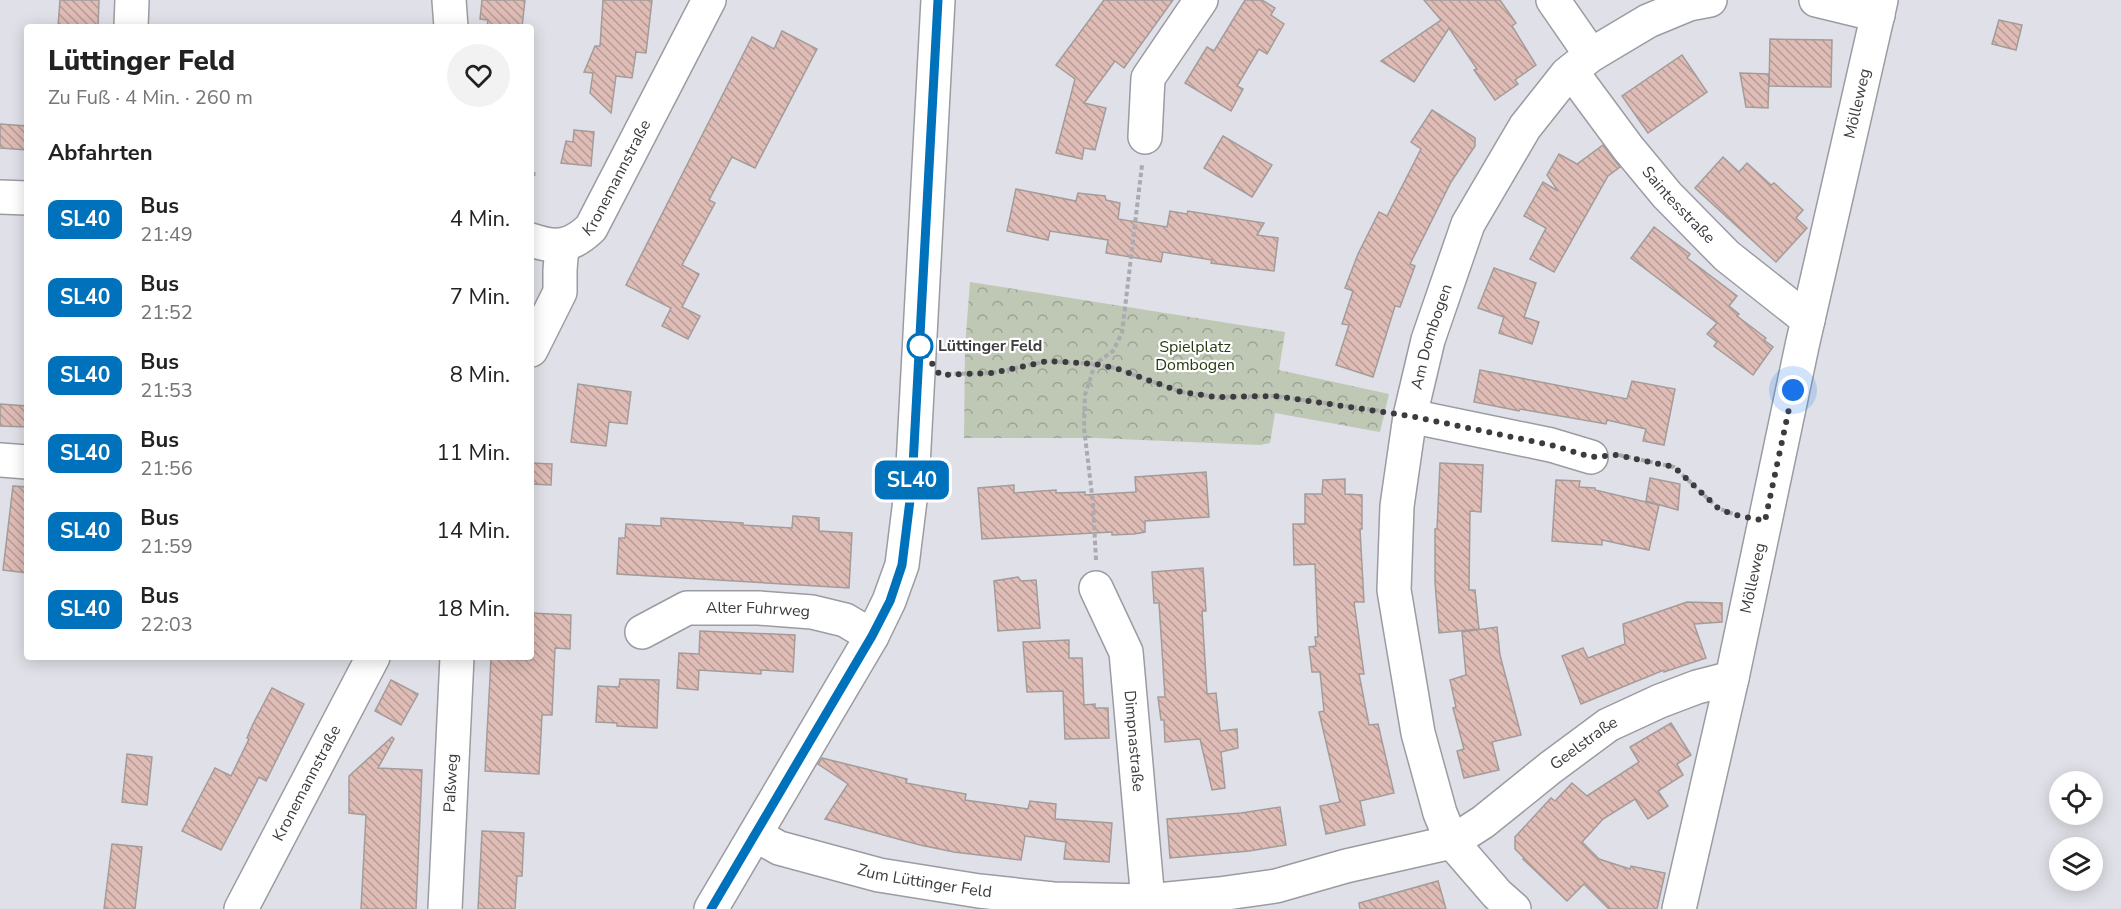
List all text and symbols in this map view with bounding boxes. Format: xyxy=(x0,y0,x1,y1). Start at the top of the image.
text: Lüttinger Feld xyxy=(48,42,235,80)
button: heart xyxy=(447,44,510,107)
street label: Mölleweg xyxy=(1839,66,1876,141)
text: Zu Fuß · 4 Min. · 260 m xyxy=(48,84,253,111)
street label: Kronemannstraße xyxy=(578,116,656,241)
text: Abfahrten xyxy=(48,138,153,168)
street label: Saintesstraße xyxy=(1637,162,1720,249)
text: Bus xyxy=(140,191,179,221)
text: 4 Min. xyxy=(450,204,510,234)
text: SL40 xyxy=(60,205,110,233)
text: 21:49 xyxy=(140,221,193,248)
text: Bus xyxy=(140,269,179,299)
street label: Am Dombogen xyxy=(1406,281,1458,392)
text: 7 Min. xyxy=(450,282,510,312)
text: SL40 xyxy=(60,283,110,311)
text: 21:52 xyxy=(140,299,193,326)
marker: Lüttinger Feld xyxy=(907,333,933,359)
place label: Lüttinger Feld xyxy=(938,335,1042,357)
park label: Spielplatz Dombogen xyxy=(1155,336,1235,376)
text: Bus xyxy=(140,347,179,377)
text: 8 Min. xyxy=(450,360,510,390)
text: SL40 xyxy=(60,361,110,389)
your location xyxy=(1778,375,1808,405)
text: 21:53 xyxy=(140,377,193,404)
text: Bus xyxy=(140,425,179,455)
text: 11 Min. xyxy=(437,438,510,468)
text: SL40 xyxy=(60,439,110,467)
text: 21:56 xyxy=(140,455,193,482)
line badge: SL40 xyxy=(870,460,954,500)
text: SL40 xyxy=(887,466,937,494)
text: Bus xyxy=(140,503,179,533)
text: 14 Min. xyxy=(437,516,510,546)
text: SL40 xyxy=(60,517,110,545)
text: 21:59 xyxy=(140,533,193,560)
street label: Mölleweg xyxy=(1735,541,1771,616)
text: Bus xyxy=(140,581,179,611)
text: 18 Min. xyxy=(437,594,510,624)
text: SL40 xyxy=(60,595,110,623)
street label: Alter Fuhrweg xyxy=(706,597,811,623)
text: 22:03 xyxy=(140,611,193,638)
street label: Dimpnastraße xyxy=(1118,689,1149,793)
street label: Geelstraße xyxy=(1545,711,1621,775)
street label: Kronemannstraße xyxy=(267,721,346,845)
street label: Paßweg xyxy=(439,753,463,813)
map controls xyxy=(2049,771,2103,891)
button: locate xyxy=(2049,771,2103,825)
button: layers xyxy=(2049,837,2103,891)
street label: Zum Lüttinger Feld xyxy=(855,859,993,903)

